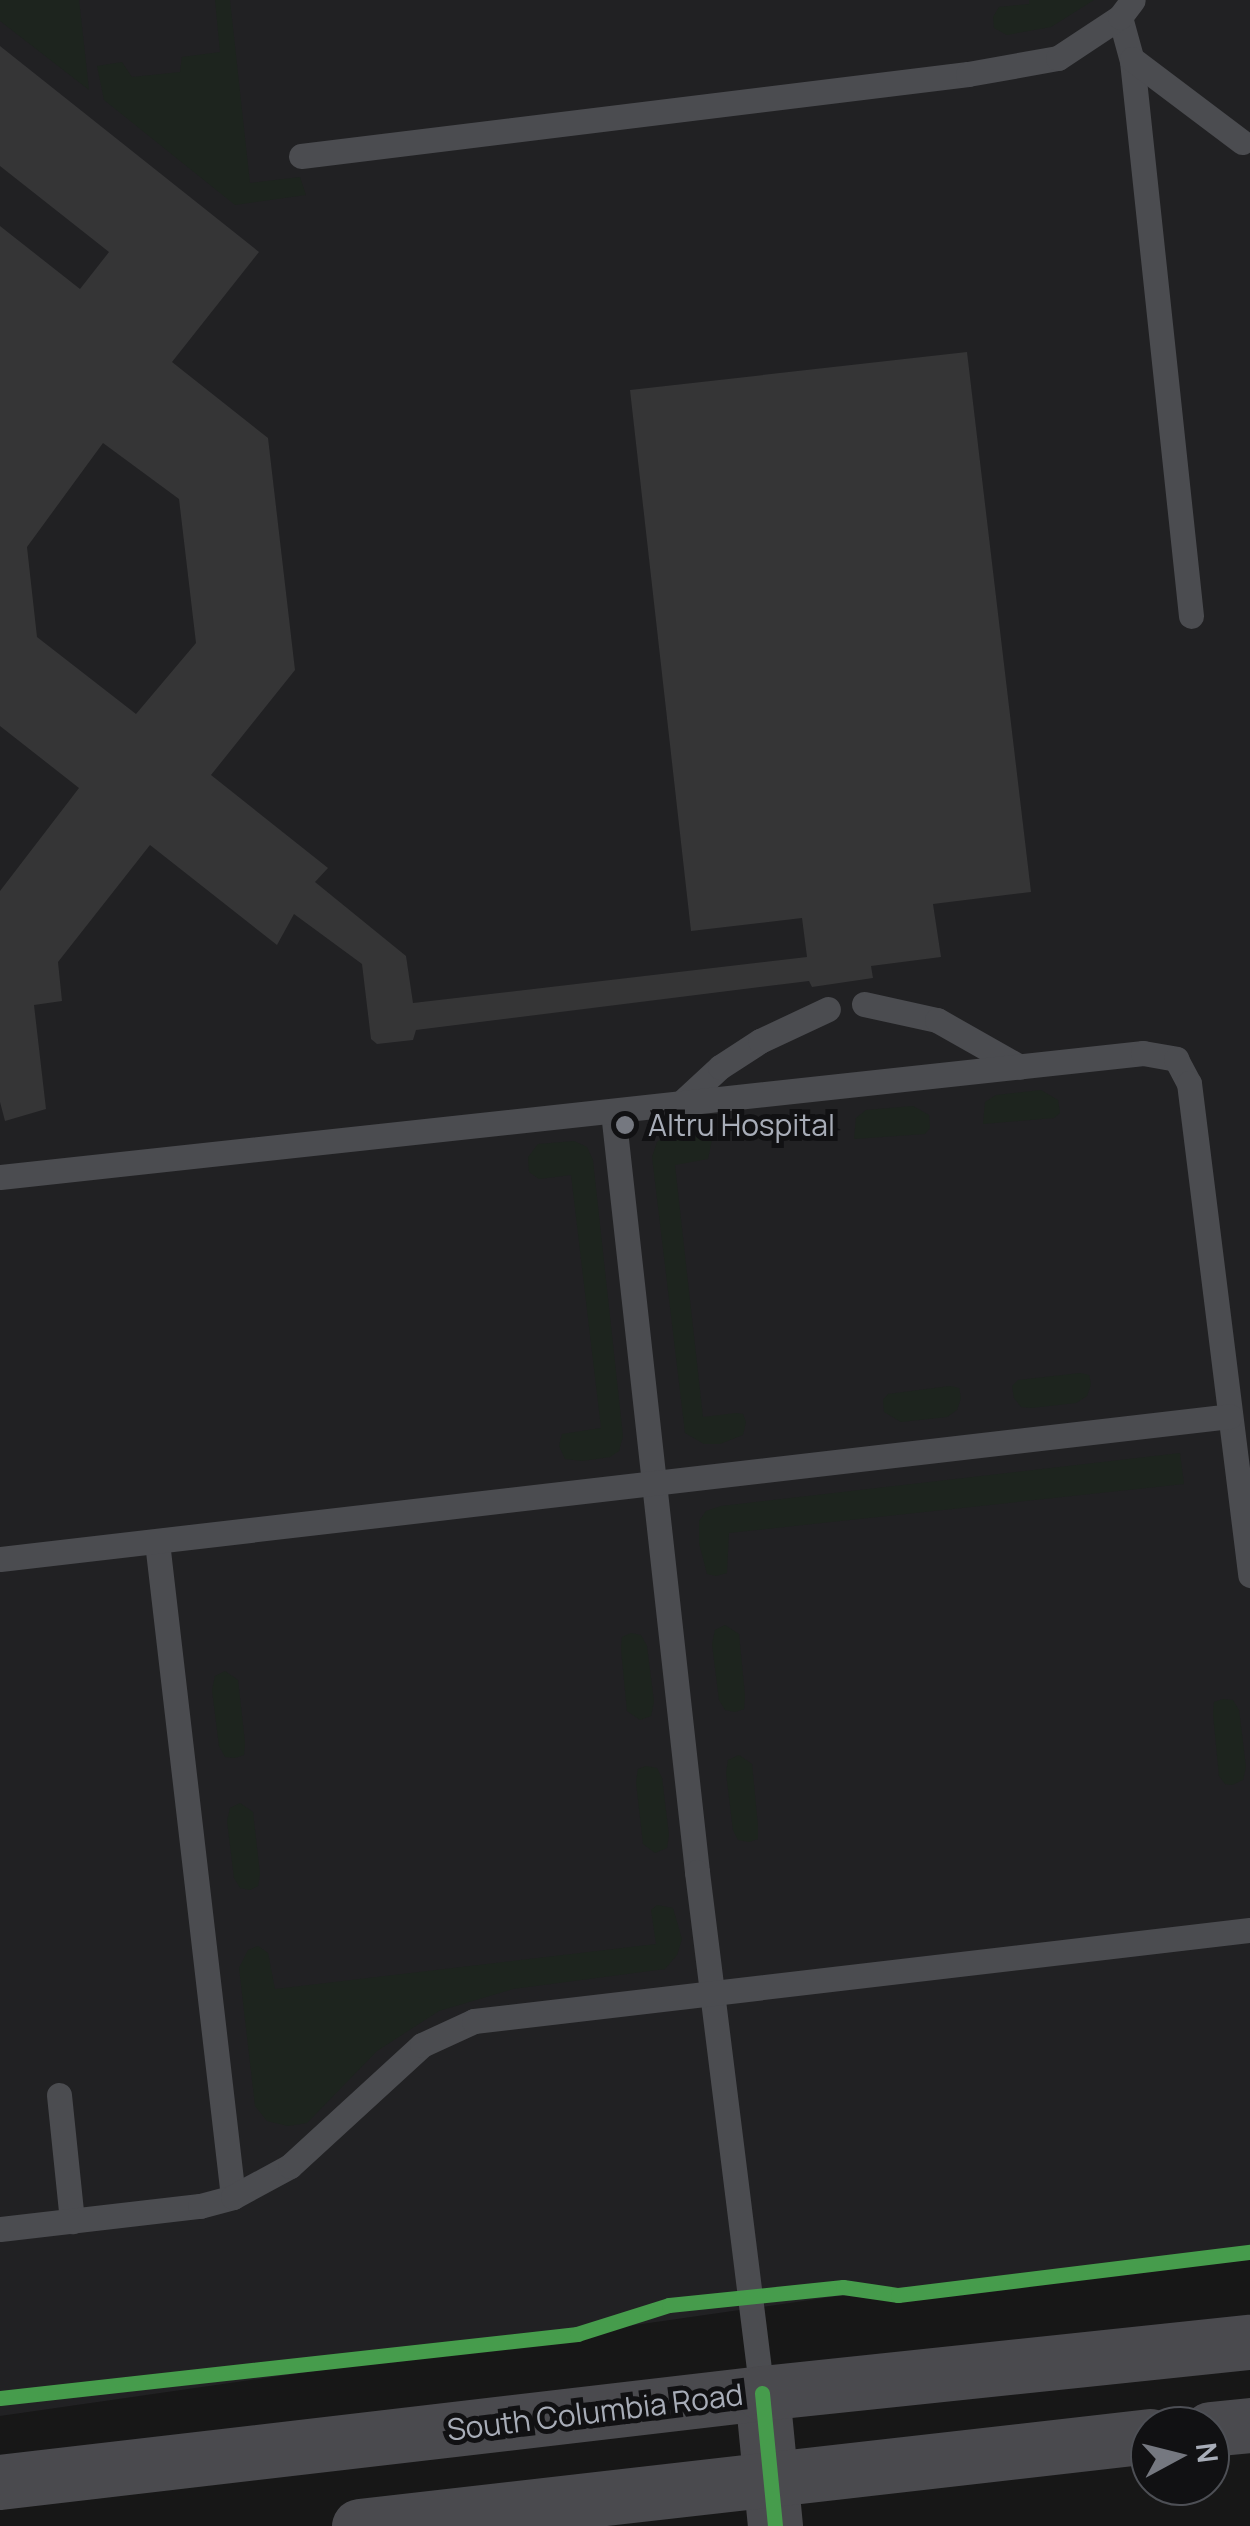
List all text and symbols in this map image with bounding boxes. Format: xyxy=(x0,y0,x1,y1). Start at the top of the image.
place label: Altru Hospital xyxy=(648,1107,835,1143)
marker: Altru Hospital xyxy=(612,1112,638,1138)
street label: South Columbia Road xyxy=(445,2376,745,2448)
north arrow xyxy=(1130,2406,1230,2506)
text: N xyxy=(1188,2440,1228,2465)

